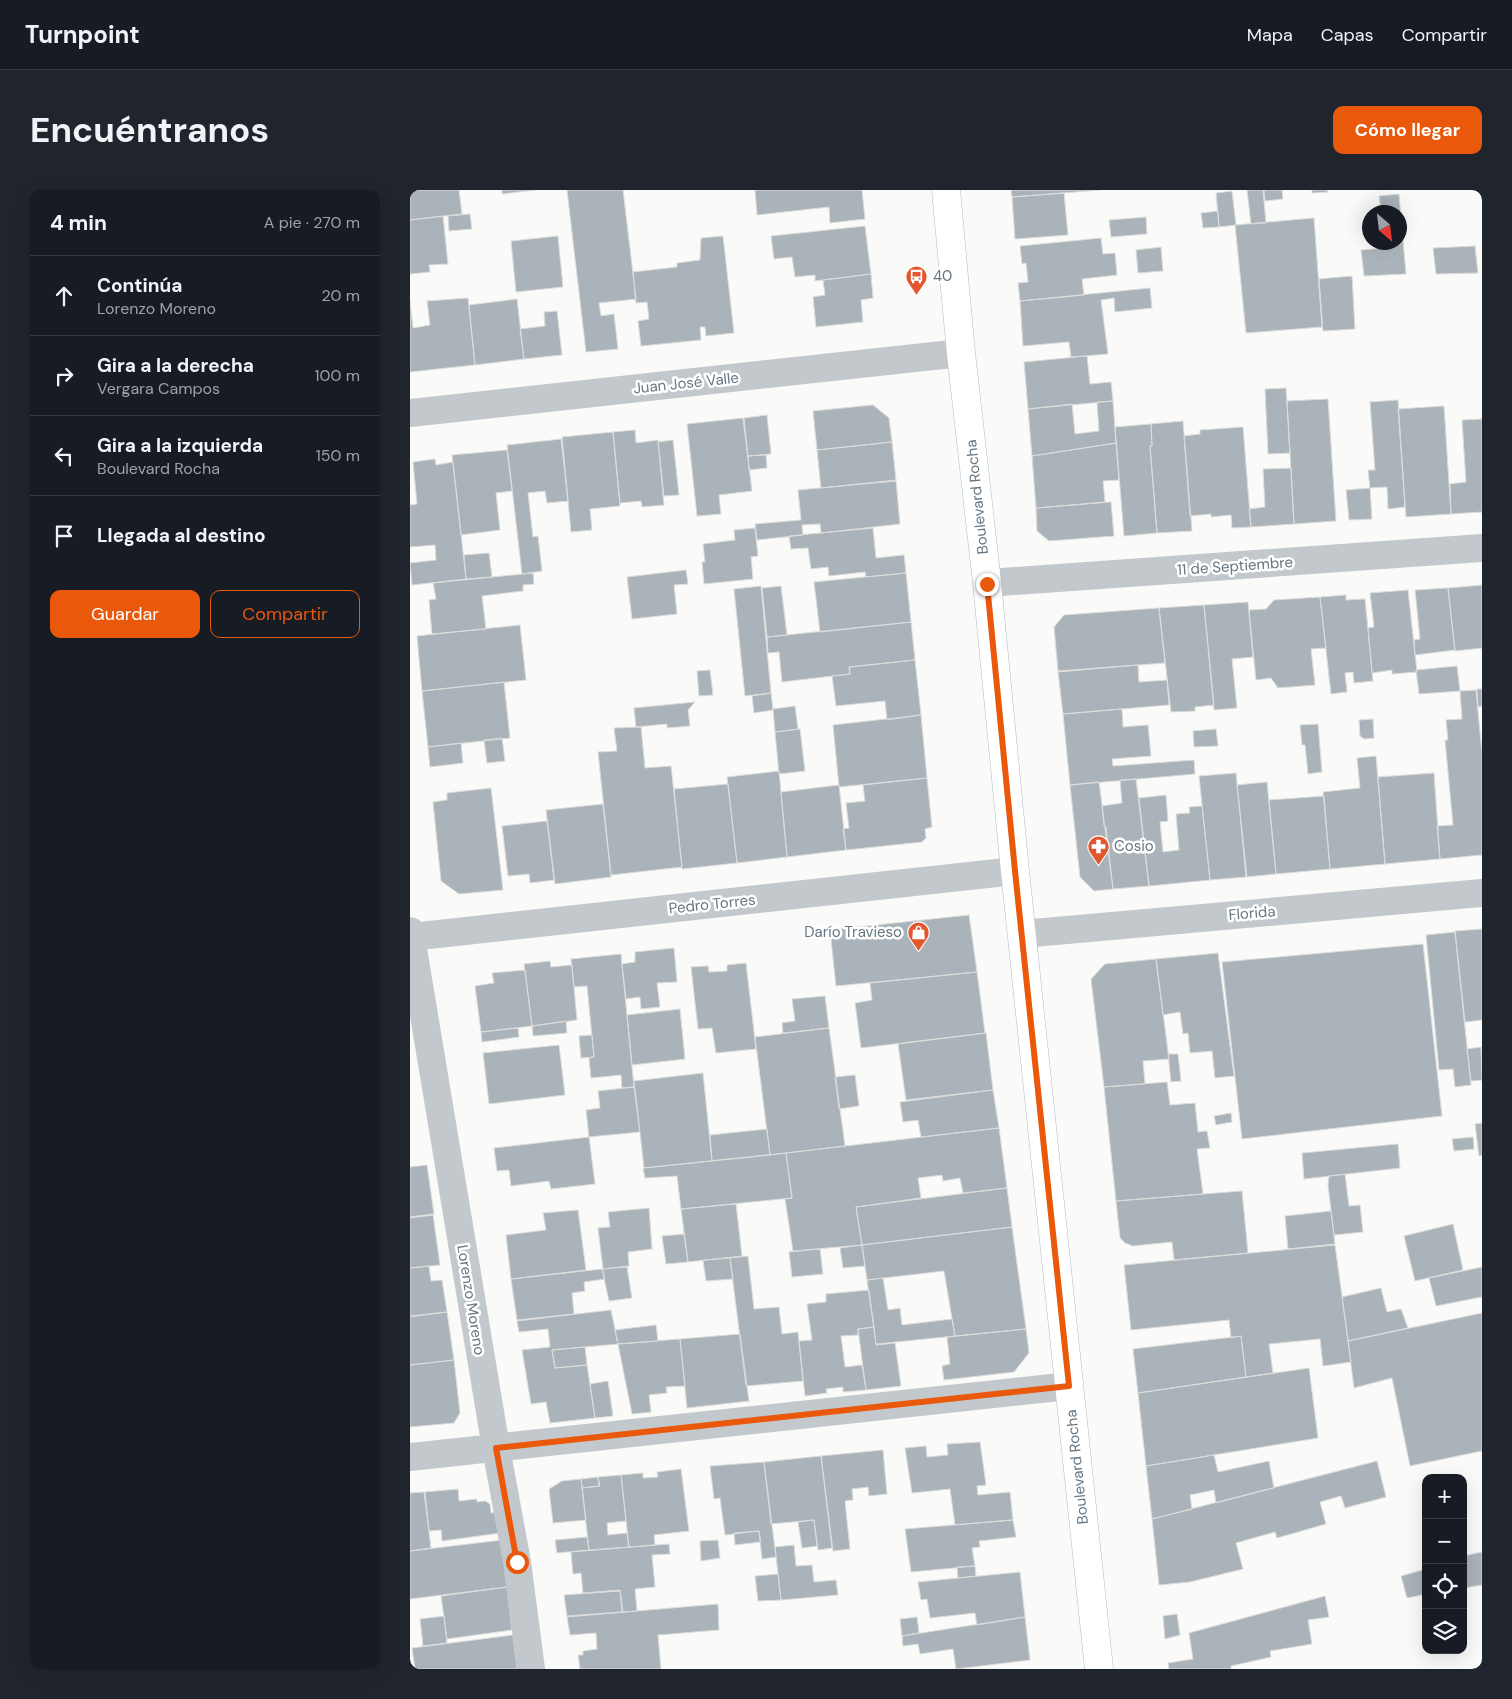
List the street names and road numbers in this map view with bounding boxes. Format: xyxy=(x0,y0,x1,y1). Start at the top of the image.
street label: Juan José Valle xyxy=(632,368,740,398)
street label: Boulevard Rocha xyxy=(961,439,993,555)
street label: 11 de Septiembre xyxy=(1176,552,1294,580)
street label: Pedro Torres xyxy=(668,889,756,919)
street label: Florida xyxy=(1228,901,1276,925)
street label: Lorenzo Moreno xyxy=(452,1243,490,1357)
street label: Boulevard Rocha xyxy=(1061,1409,1093,1525)

